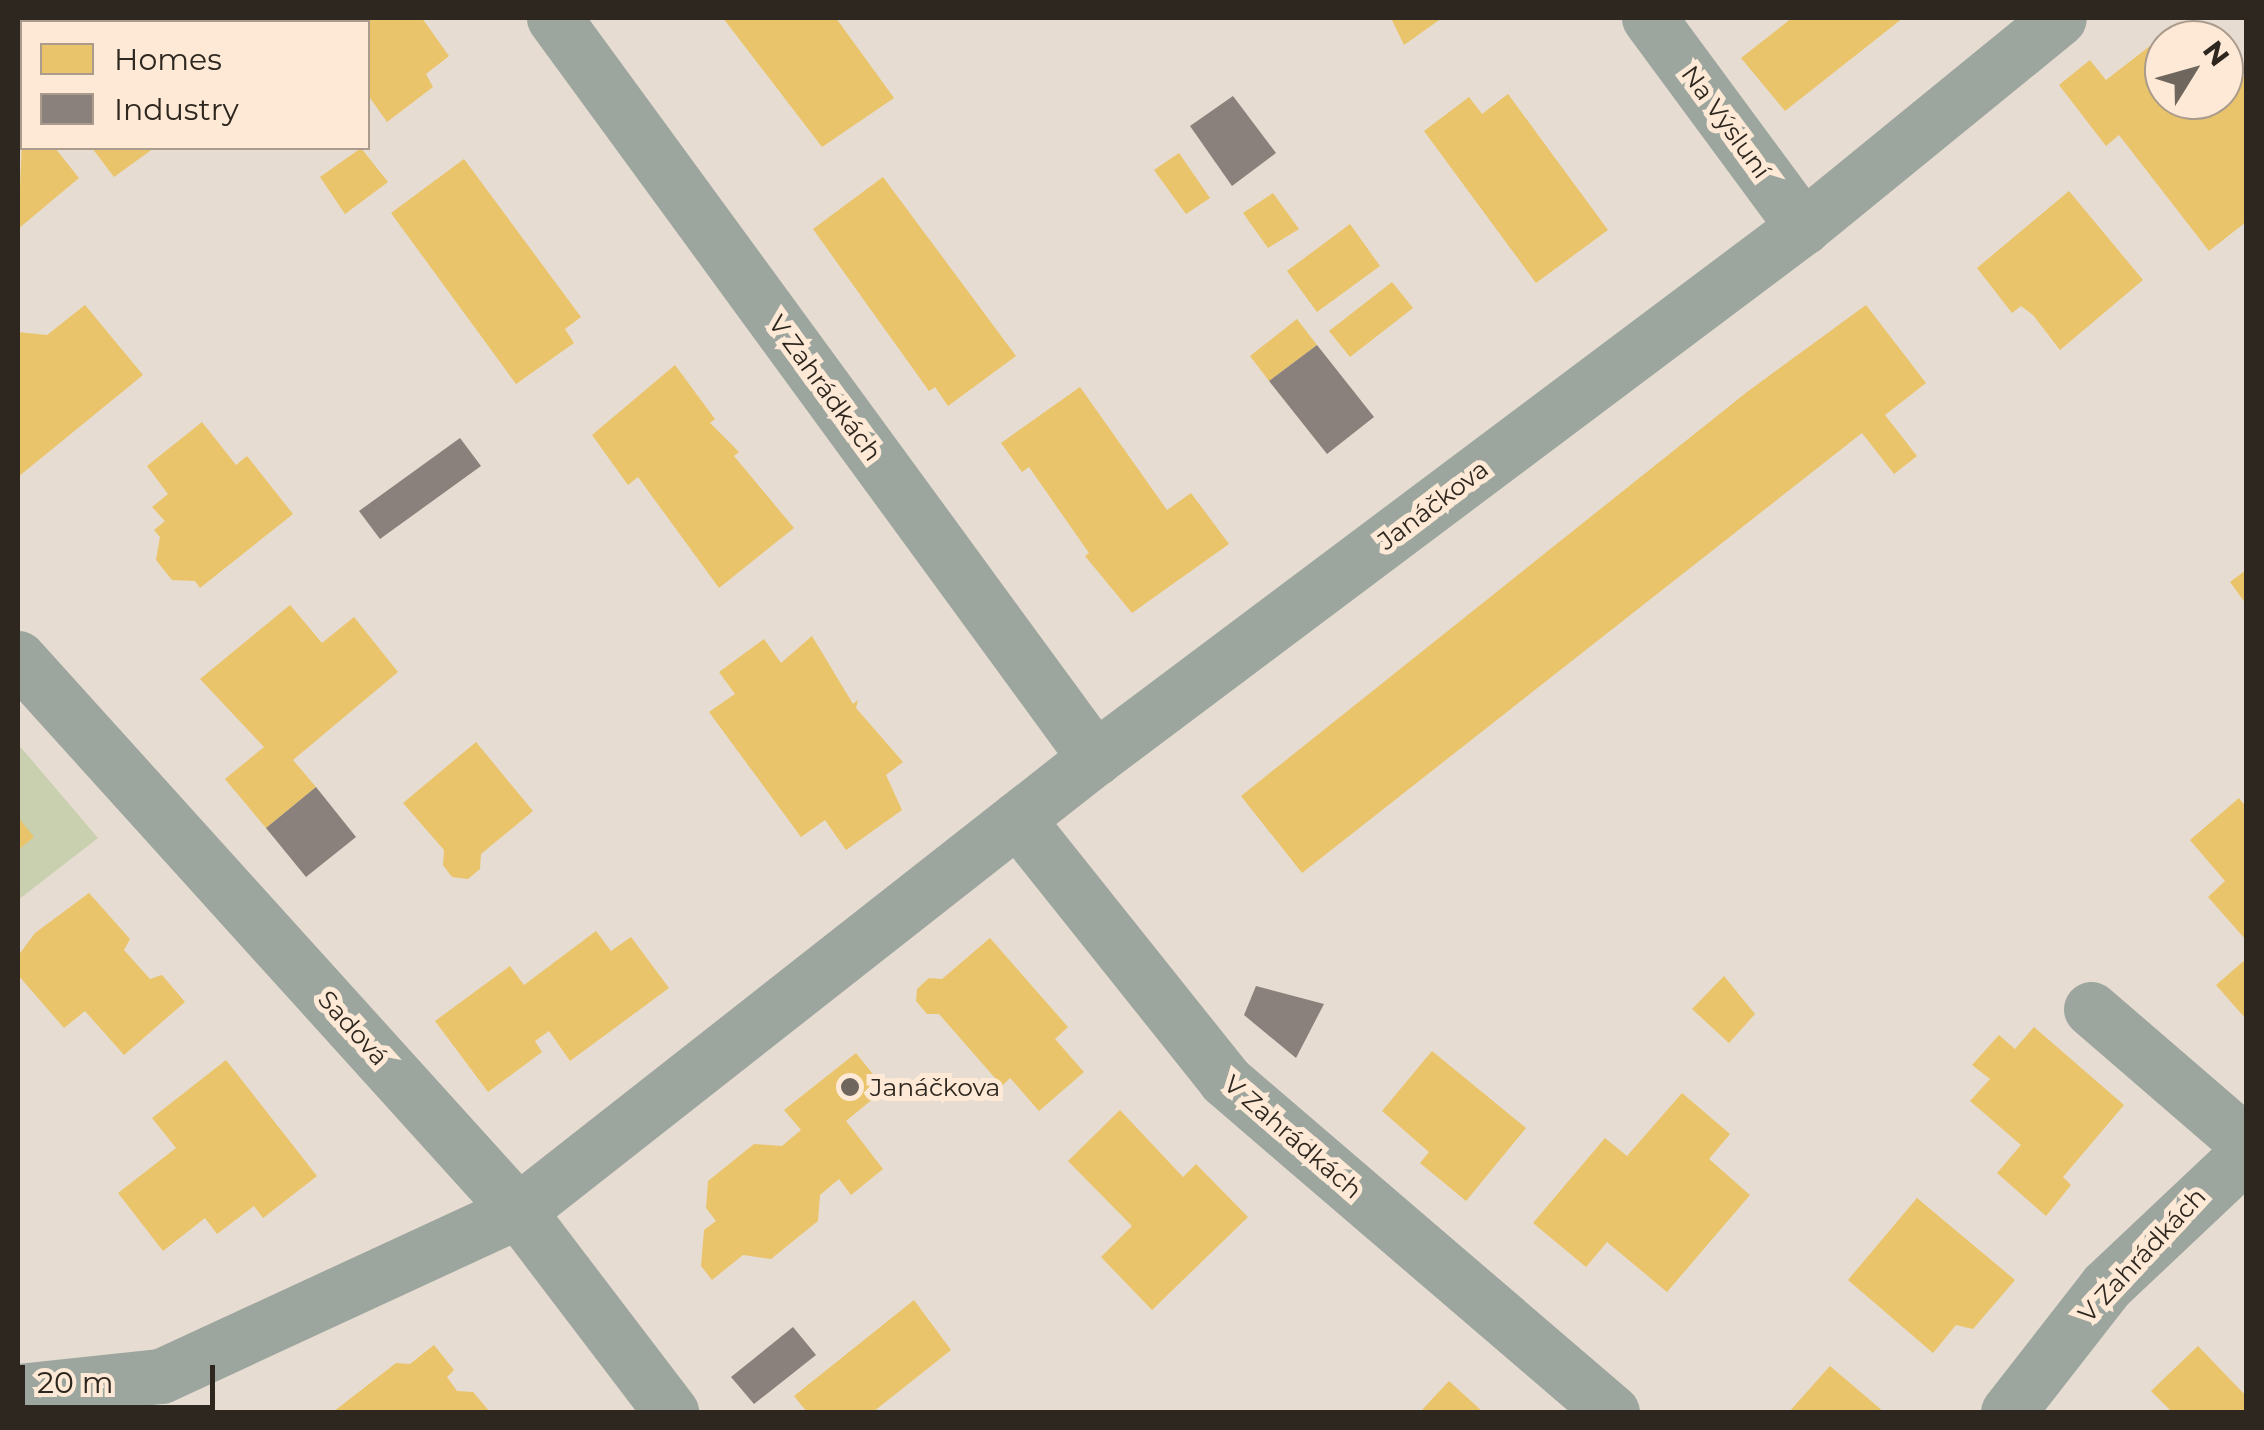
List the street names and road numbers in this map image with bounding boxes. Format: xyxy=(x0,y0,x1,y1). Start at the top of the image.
street label: Na Výsluní xyxy=(1675,60,1777,184)
street label: V Zahrádkách xyxy=(762,309,888,467)
street label: Janáčkova xyxy=(1372,454,1494,556)
street label: Sadová xyxy=(312,984,394,1072)
street label: V Zahrádkách xyxy=(1218,1069,1368,1205)
street label: V Zahrádkách xyxy=(2072,1182,2212,1328)

